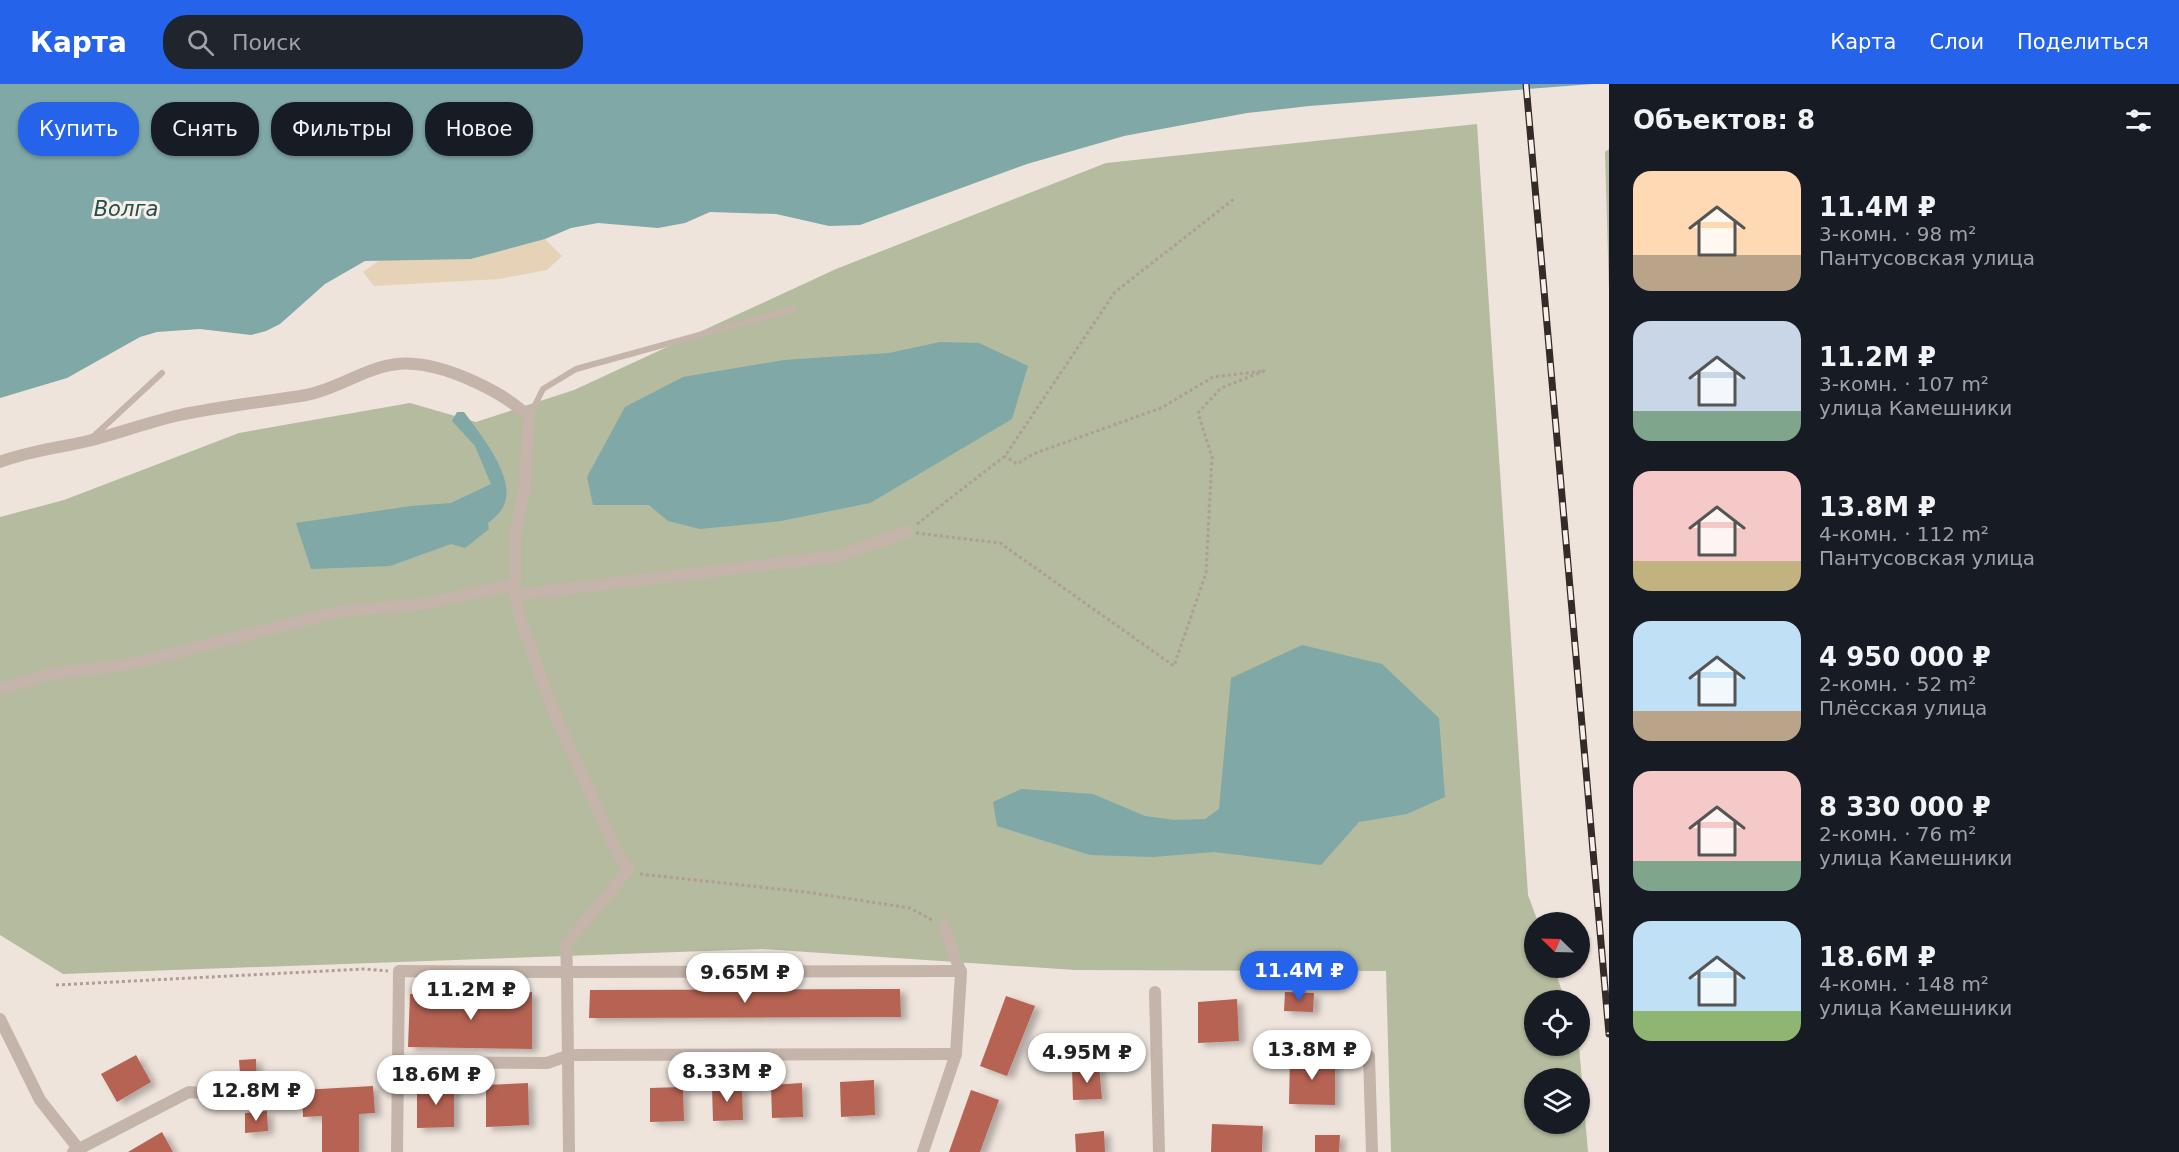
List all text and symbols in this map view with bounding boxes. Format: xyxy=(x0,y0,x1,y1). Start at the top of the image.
search box xyxy=(163,15,583,69)
text: Карта xyxy=(30,26,127,59)
icon: search xyxy=(184,26,217,59)
text: Поиск xyxy=(232,30,302,55)
text: Карта xyxy=(1830,30,1896,54)
text: Слои xyxy=(1929,30,1984,54)
text: Поделиться xyxy=(2017,30,2149,54)
chip: Купить xyxy=(18,102,139,156)
chip: Снять xyxy=(151,102,259,156)
chip: Фильтры xyxy=(271,102,413,156)
chip: Новое xyxy=(425,102,533,156)
icon: filters xyxy=(2122,104,2155,137)
text: Объектов: 8 xyxy=(1633,105,1815,135)
text: 11.4M ₽ xyxy=(1819,192,1936,222)
icon: home xyxy=(1681,195,1753,267)
water label: Волга xyxy=(94,197,158,221)
text: 3-комн. · 98 m² xyxy=(1819,222,1976,246)
text: Пантусовская улица xyxy=(1819,246,2035,270)
text: 11.2M ₽ xyxy=(1819,342,1936,372)
icon: home xyxy=(1681,345,1753,417)
text: 3-комн. · 107 m² xyxy=(1819,372,1989,396)
text: улица Камешники xyxy=(1819,396,2012,420)
text: 13.8M ₽ xyxy=(1819,492,1936,522)
icon: home xyxy=(1681,495,1753,567)
text: 4-комн. · 112 m² xyxy=(1819,522,1989,546)
text: Пантусовская улица xyxy=(1819,546,2035,570)
text: 4 950 000 ₽ xyxy=(1819,642,1991,672)
icon: home xyxy=(1681,645,1753,717)
text: 2-комн. · 52 m² xyxy=(1819,672,1976,696)
text: Плёсская улица xyxy=(1819,696,1987,720)
text: 8 330 000 ₽ xyxy=(1819,792,1991,822)
icon: home xyxy=(1681,795,1753,867)
text: 2-комн. · 76 m² xyxy=(1819,822,1976,846)
text: улица Камешники xyxy=(1819,846,2012,870)
north arrow xyxy=(1524,912,1590,978)
map controls xyxy=(1524,912,1590,1134)
text: 18.6M ₽ xyxy=(1819,942,1936,972)
icon: home xyxy=(1681,945,1753,1017)
pin: 11.4M ₽ xyxy=(1244,951,1354,1002)
pin: 9.65M ₽ xyxy=(690,953,800,1004)
text: 11.4M ₽ xyxy=(1254,958,1344,982)
text: 9.65M ₽ xyxy=(700,960,790,984)
pin: 11.2M ₽ xyxy=(416,970,526,1021)
text: 4-комн. · 148 m² xyxy=(1819,972,1989,996)
text: 11.2M ₽ xyxy=(426,977,516,1001)
button: locate xyxy=(1524,990,1590,1056)
text: улица Камешники xyxy=(1819,996,2012,1020)
pin: 13.8M ₽ xyxy=(1257,1030,1367,1081)
pin: 4.95M ₽ xyxy=(1032,1033,1142,1084)
text: 13.8M ₽ xyxy=(1267,1037,1357,1061)
text: 4.95M ₽ xyxy=(1042,1040,1132,1064)
pin: 8.33M ₽ xyxy=(672,1052,782,1103)
pin: 18.6M ₽ xyxy=(381,1055,491,1106)
text: 8.33M ₽ xyxy=(682,1059,772,1083)
text: 18.6M ₽ xyxy=(391,1062,481,1086)
button: layers xyxy=(1524,1068,1590,1134)
pin: 12.8M ₽ xyxy=(201,1071,311,1122)
text: 12.8M ₽ xyxy=(211,1078,301,1102)

